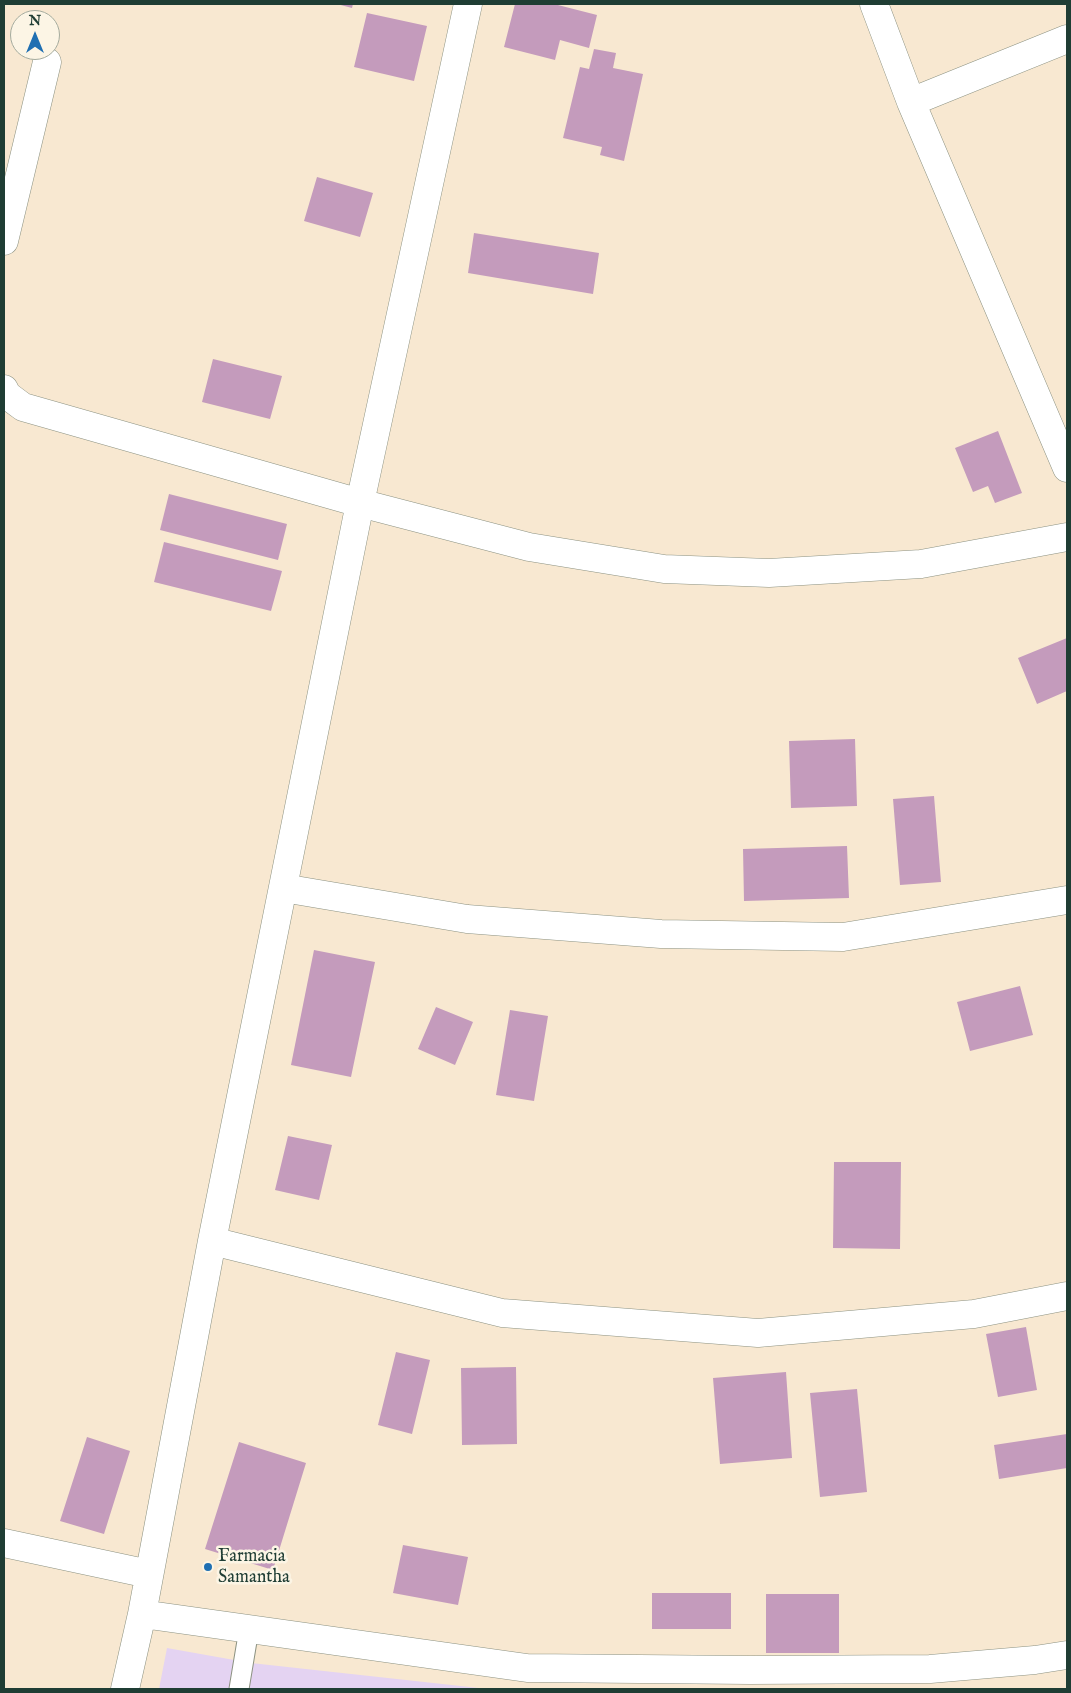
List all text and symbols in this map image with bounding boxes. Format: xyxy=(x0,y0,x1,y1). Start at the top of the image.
north arrow xyxy=(10,10,60,60)
text: N xyxy=(29,12,41,30)
place label: Farmacia Samantha xyxy=(218,1546,290,1588)
marker: Farmacia Samantha xyxy=(202,1561,214,1573)

